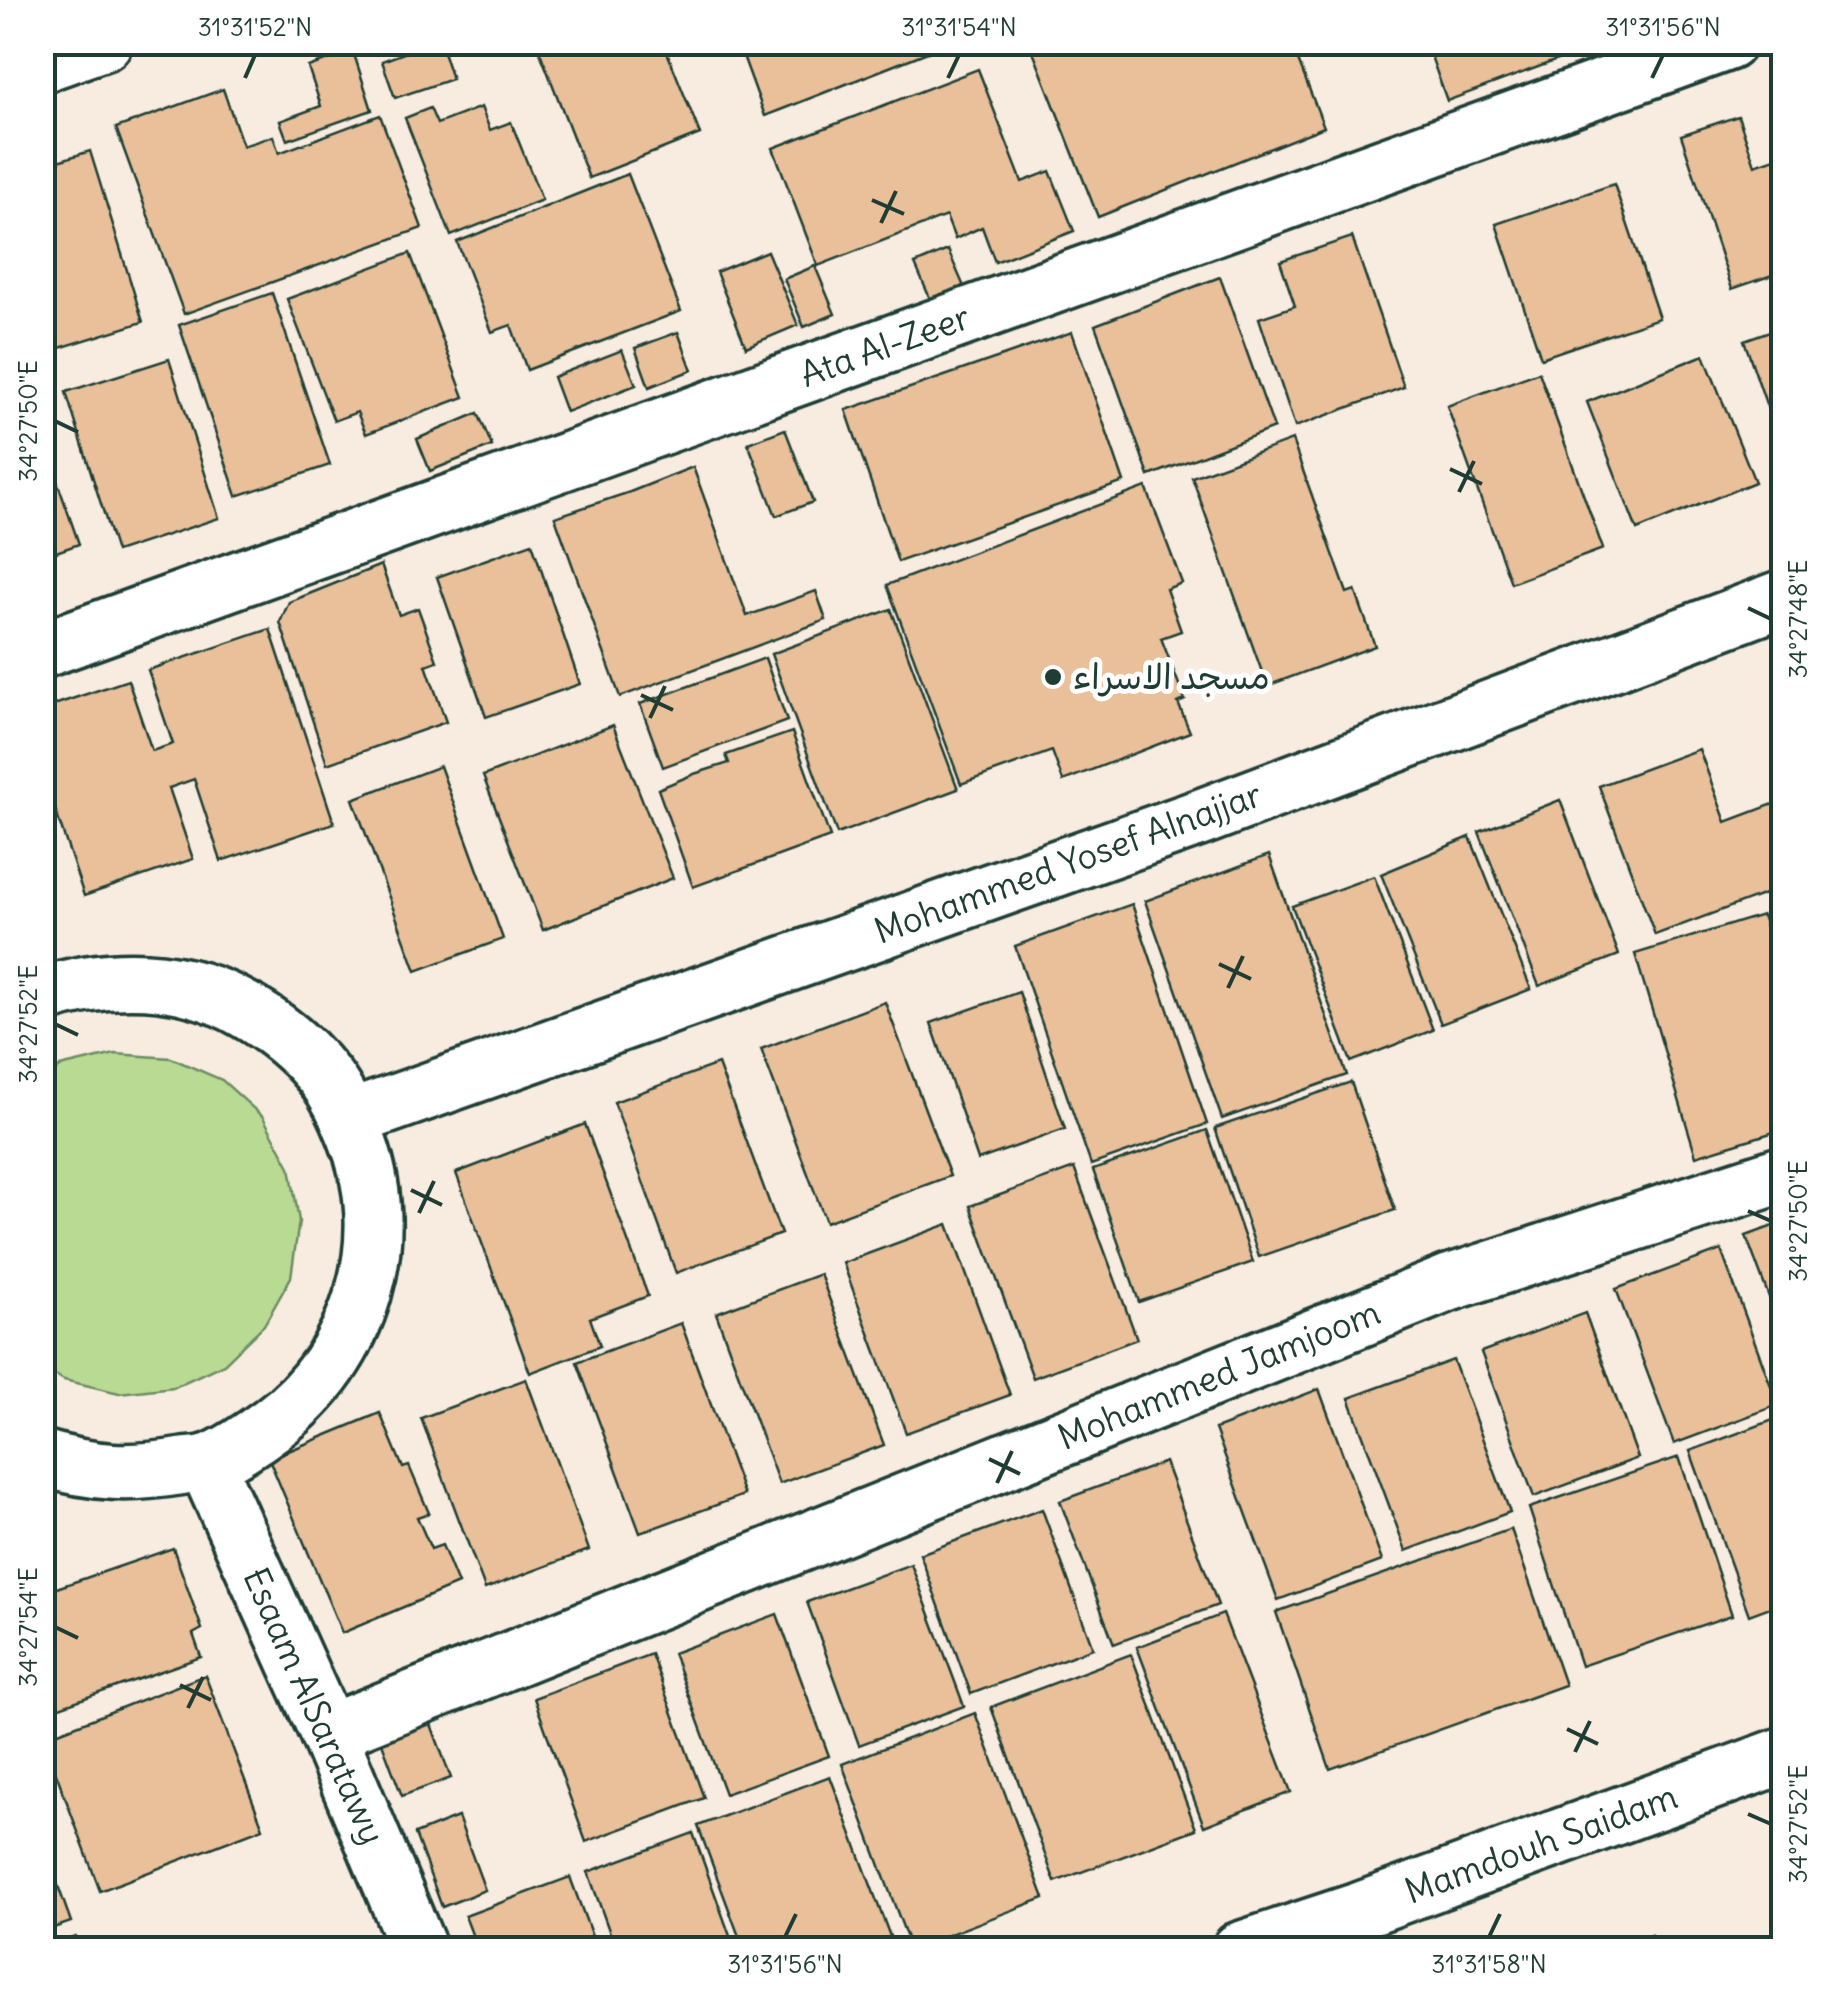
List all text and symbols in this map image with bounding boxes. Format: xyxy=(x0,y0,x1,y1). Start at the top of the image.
text: 31°31'52"N xyxy=(198,11,312,43)
text: 31°31'54"N xyxy=(901,11,1017,43)
text: 31°31'56"N xyxy=(1605,11,1721,43)
street label: Ata Al-Zeer xyxy=(794,294,976,396)
text: 34°27'50"E xyxy=(12,360,44,482)
text: 34°27'48"E xyxy=(1782,559,1814,679)
place label: مسجد الاسراء xyxy=(1073,654,1270,698)
marker: مسجد الاسراء xyxy=(1042,666,1064,688)
street label: Mohammed Yosef Alnajjar xyxy=(868,771,1267,953)
text: 34°27'52"E xyxy=(12,964,44,1084)
text: 34°27'50"E xyxy=(1782,1160,1814,1282)
street label: Mohammed Jamjoom xyxy=(1051,1289,1386,1459)
street label: Esaam AlSaratawy xyxy=(234,1560,396,1851)
text: 34°27'54"E xyxy=(12,1567,44,1687)
text: 34°27'52"E xyxy=(1782,1764,1814,1884)
street label: Mamdouh Saidam xyxy=(1398,1773,1683,1913)
text: 31°31'56"N xyxy=(727,1948,843,1980)
text: 31°31'58"N xyxy=(1431,1948,1547,1980)

